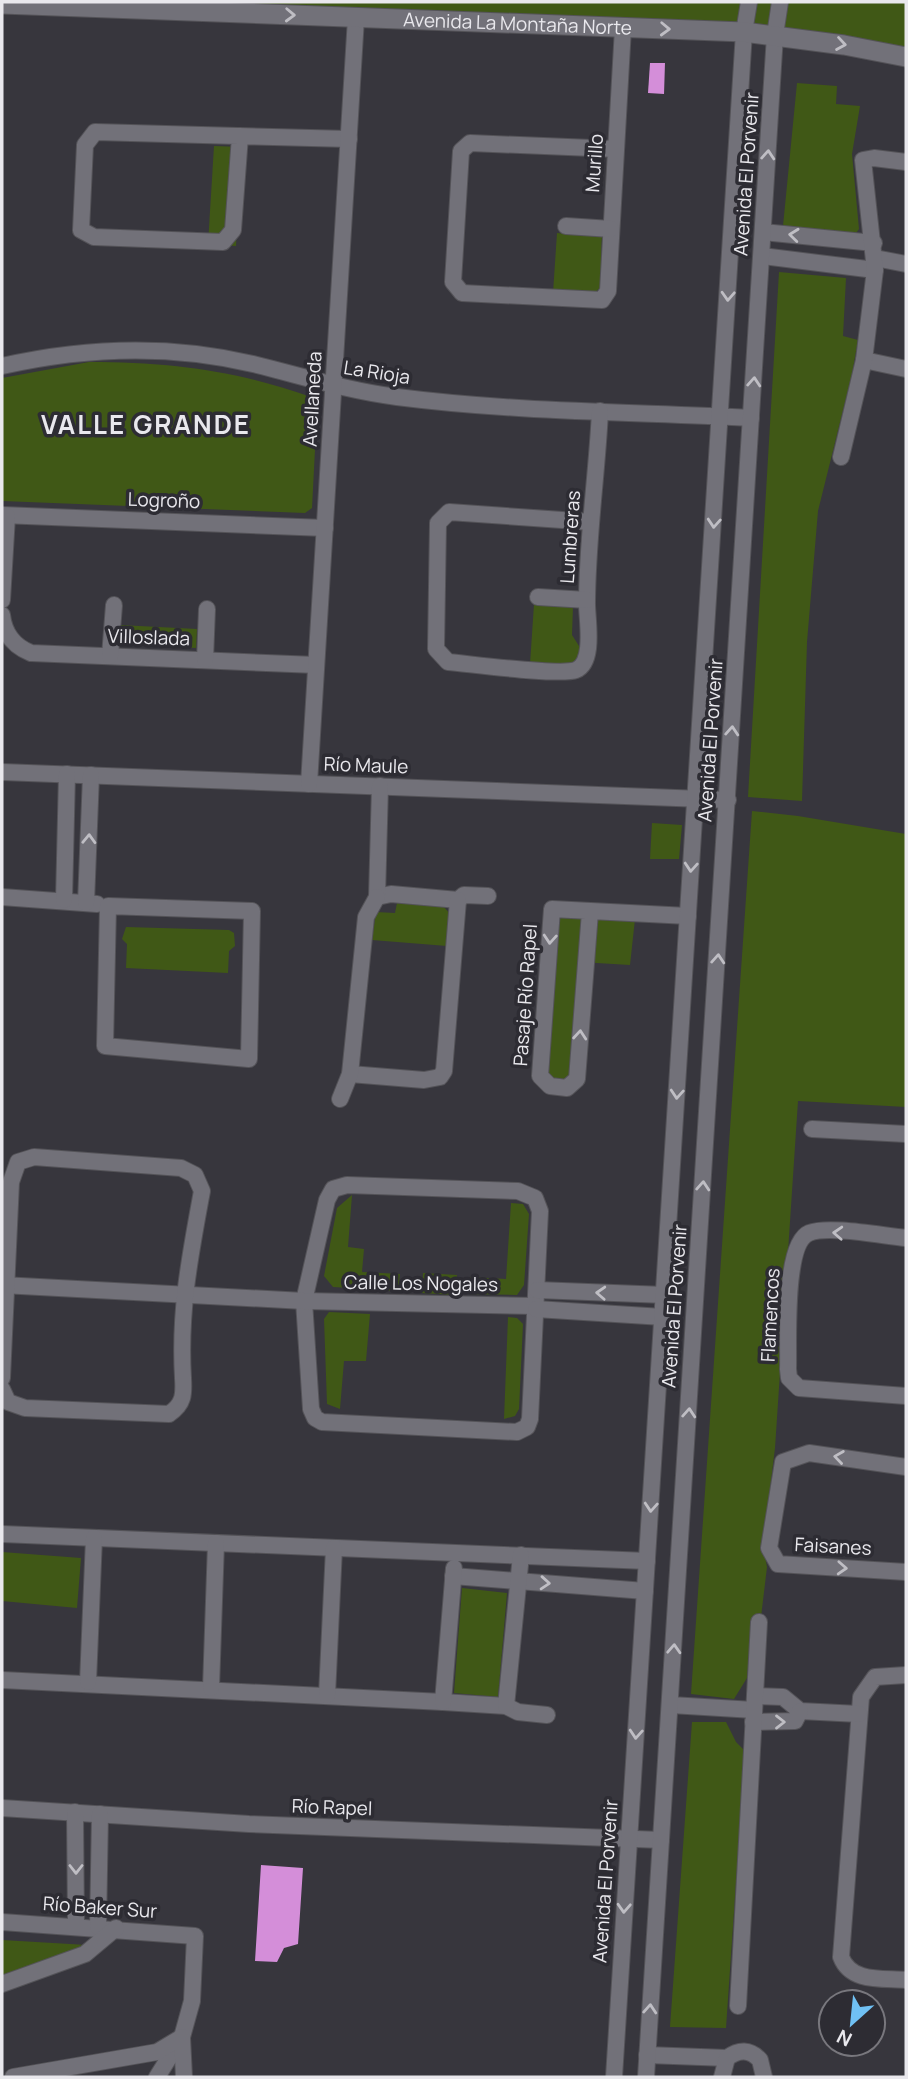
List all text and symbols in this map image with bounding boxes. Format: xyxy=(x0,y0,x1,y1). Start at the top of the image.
street label: Avenida La Montaña Norte xyxy=(403,6,632,41)
one-way arrow xyxy=(285,8,296,23)
one-way arrow xyxy=(659,22,670,37)
one-way arrow xyxy=(835,36,847,51)
street label: Avenida El Porvenir xyxy=(727,91,765,257)
street label: Murillo xyxy=(579,133,609,193)
one-way arrow xyxy=(760,149,775,160)
one-way arrow xyxy=(788,228,799,243)
one-way arrow xyxy=(720,291,735,302)
street label: Avellaneda xyxy=(297,351,327,447)
street label: La Rioja xyxy=(342,354,412,390)
one-way arrow xyxy=(746,376,761,387)
district label: VALLE GRANDE xyxy=(41,406,251,442)
street label: Logroño xyxy=(127,486,201,514)
street label: Lumbreras xyxy=(554,490,586,584)
one-way arrow xyxy=(706,518,721,529)
street label: Villoslada xyxy=(107,623,191,651)
street label: Avenida El Porvenir xyxy=(691,657,729,823)
one-way arrow xyxy=(724,726,739,737)
street label: Río Maule xyxy=(323,751,409,779)
one-way arrow xyxy=(81,833,96,844)
one-way arrow xyxy=(684,862,699,873)
street label: Pasaje Río Rapel xyxy=(507,923,543,1067)
one-way arrow xyxy=(542,934,557,945)
one-way arrow xyxy=(710,953,725,964)
one-way arrow xyxy=(572,1029,587,1040)
one-way arrow xyxy=(670,1089,685,1100)
one-way arrow xyxy=(695,1180,710,1191)
street label: Avenida El Porvenir xyxy=(655,1223,693,1389)
one-way arrow xyxy=(832,1225,843,1240)
street label: Flamencos xyxy=(755,1267,785,1363)
street label: Calle Los Nogales xyxy=(344,1269,498,1297)
one-way arrow xyxy=(595,1285,606,1300)
one-way arrow xyxy=(681,1407,696,1418)
one-way arrow xyxy=(833,1450,845,1465)
one-way arrow xyxy=(644,1502,659,1513)
street label: Faisanes xyxy=(794,1531,872,1561)
one-way arrow xyxy=(837,1560,848,1575)
one-way arrow xyxy=(540,1575,551,1590)
one-way arrow xyxy=(666,1644,681,1655)
one-way arrow xyxy=(775,1714,786,1730)
one-way arrow xyxy=(629,1729,644,1740)
street label: Río Rapel xyxy=(291,1793,373,1821)
street label: Avenida El Porvenir xyxy=(586,1798,624,1964)
one-way arrow xyxy=(68,1864,84,1875)
street label: Río Baker Sur xyxy=(42,1890,158,1924)
one-way arrow xyxy=(617,1902,632,1913)
north arrow xyxy=(817,1988,887,2058)
one-way arrow xyxy=(643,2003,658,2014)
text: N xyxy=(832,2023,856,2053)

